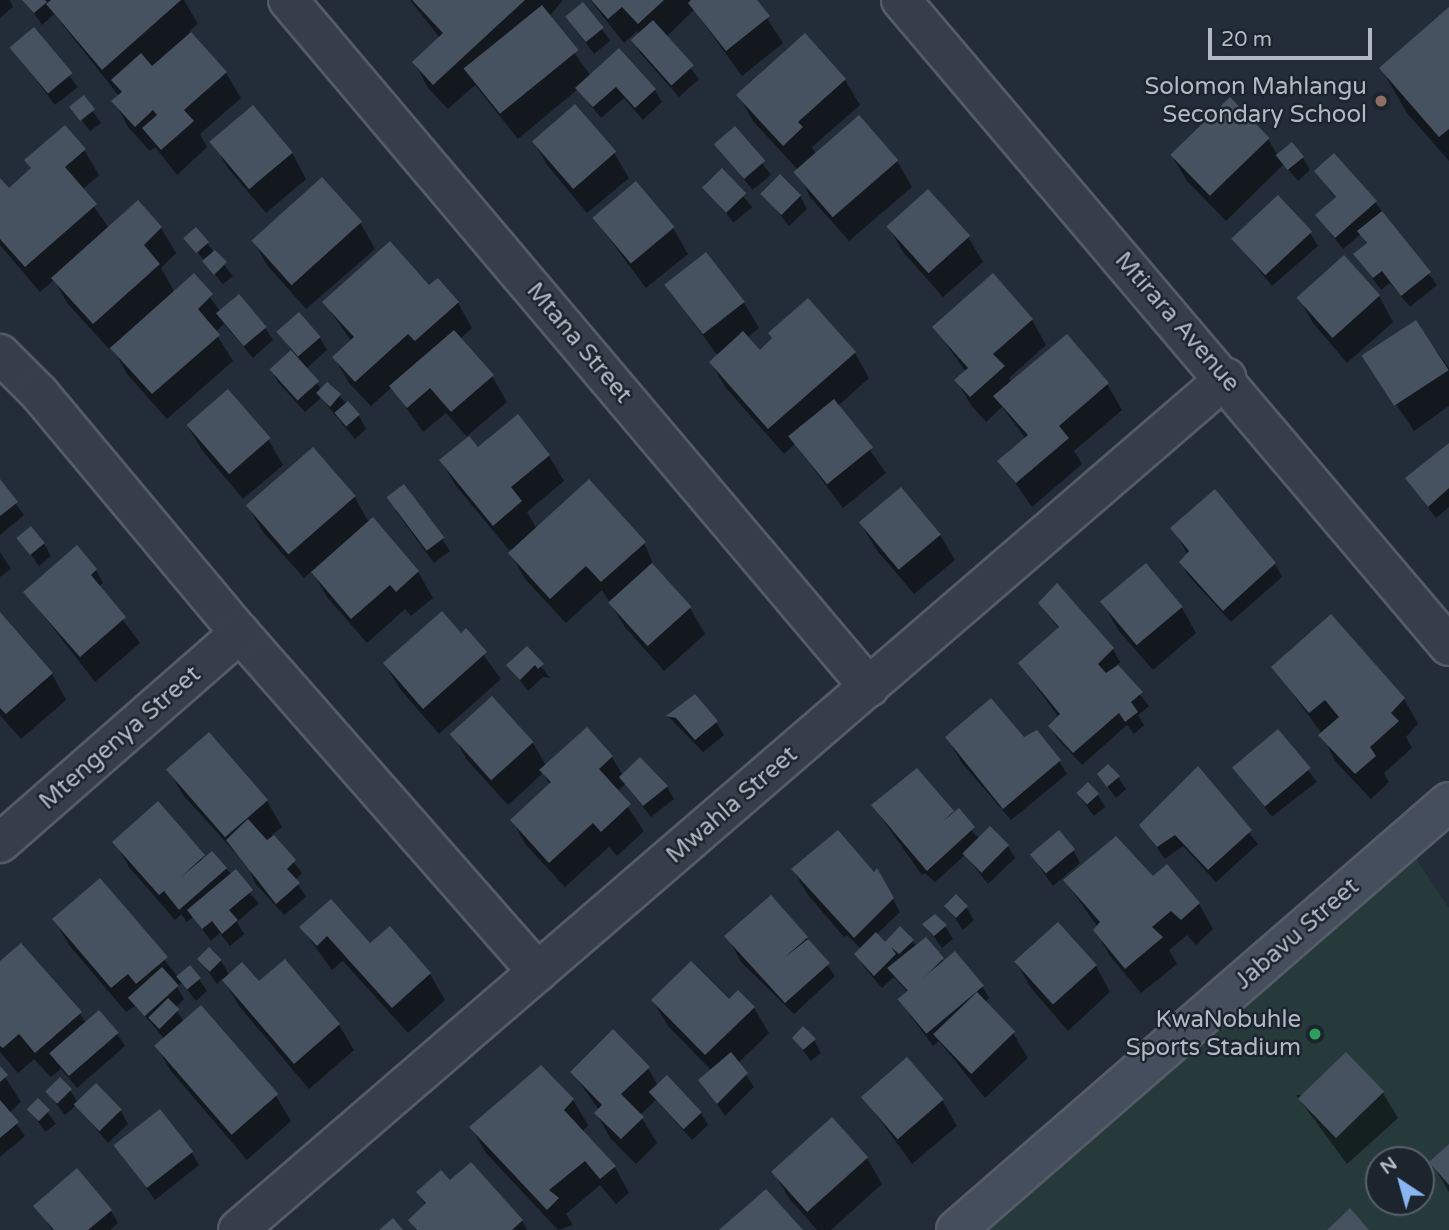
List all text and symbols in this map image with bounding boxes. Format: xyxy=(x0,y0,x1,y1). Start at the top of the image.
scale bar xyxy=(1211,14,1376,58)
text: 20 m xyxy=(1221,27,1272,52)
place label: Solomon Mahlangu Secondary School xyxy=(1144,73,1367,129)
marker: Solomon Mahlangu Secondary School xyxy=(1373,93,1389,109)
street label: Mtirara Avenue xyxy=(1109,246,1245,398)
street label: Mtana Street xyxy=(520,277,638,409)
street label: Mtengenya Street xyxy=(33,660,207,816)
street label: Mwahla Street xyxy=(661,740,803,870)
street label: Jabavu Street xyxy=(1229,872,1365,996)
place label: KwaNobuhle Sports Stadium xyxy=(1126,1006,1301,1062)
marker: KwaNobuhle Sports Stadium xyxy=(1307,1026,1323,1042)
north arrow xyxy=(1365,1146,1435,1216)
text: N xyxy=(1376,1152,1401,1179)

